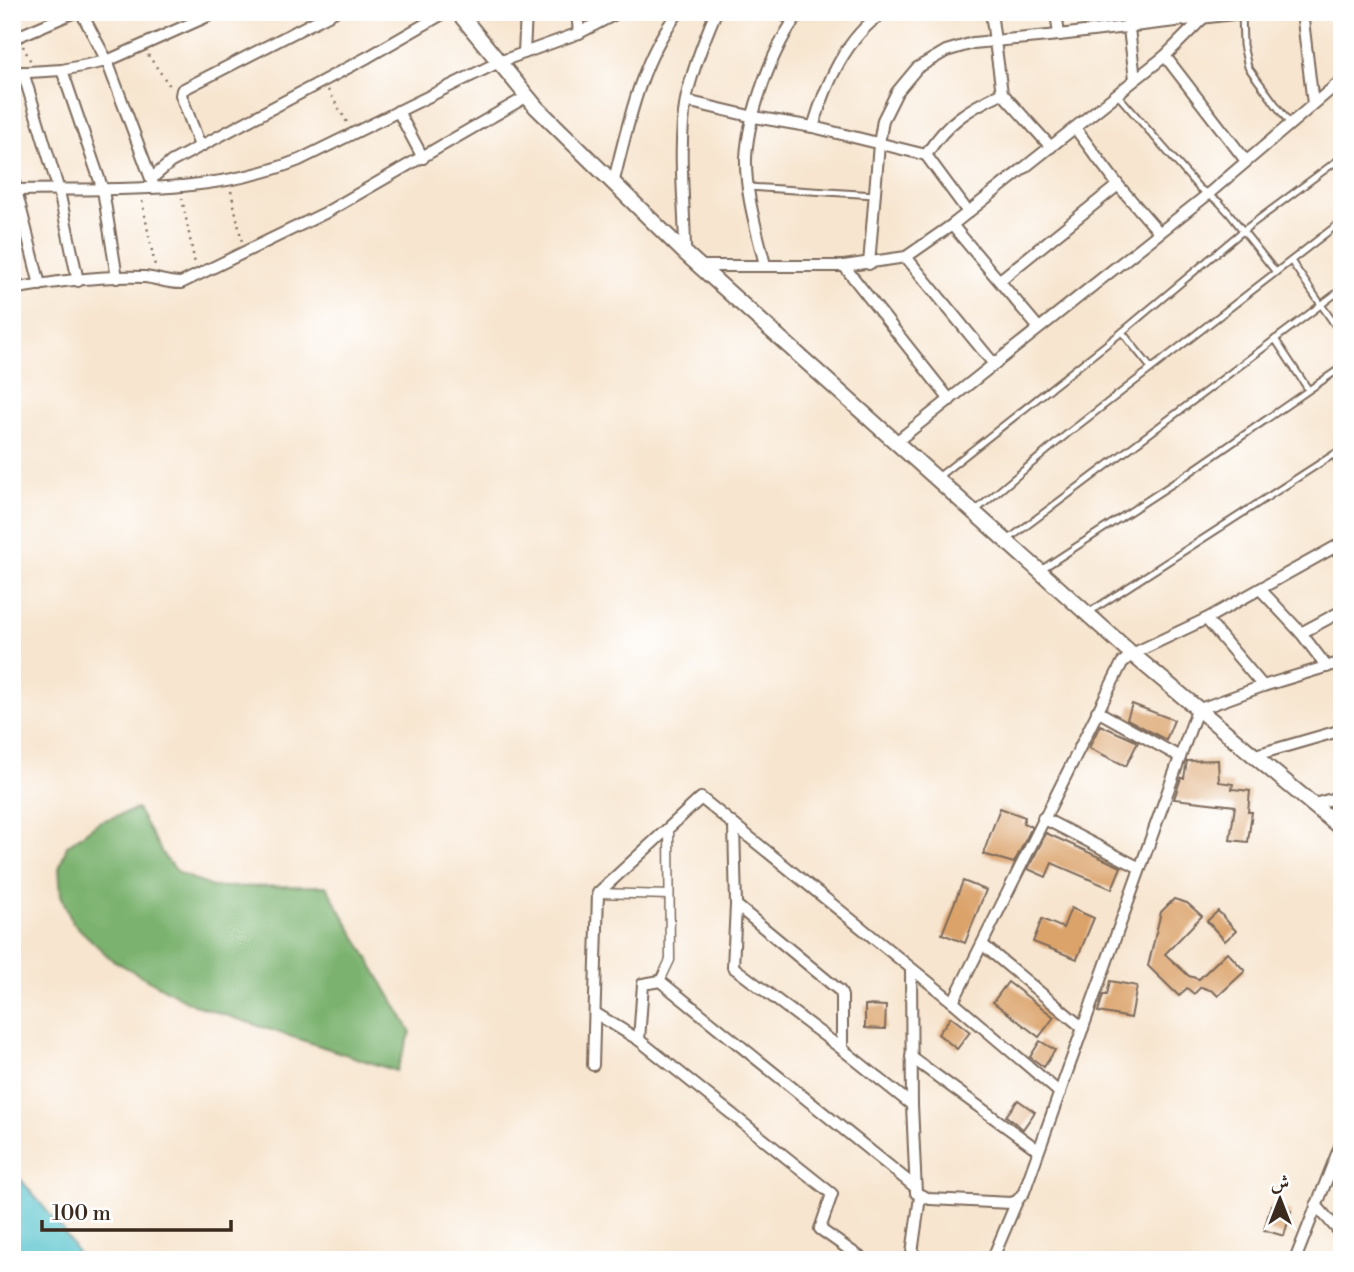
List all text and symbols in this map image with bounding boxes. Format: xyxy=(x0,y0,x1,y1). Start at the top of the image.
north arrow xyxy=(1246,1164,1316,1234)
text: ش xyxy=(1271,1171,1289,1195)
scale bar xyxy=(42,1188,231,1232)
text: 100 m xyxy=(52,1201,111,1227)

